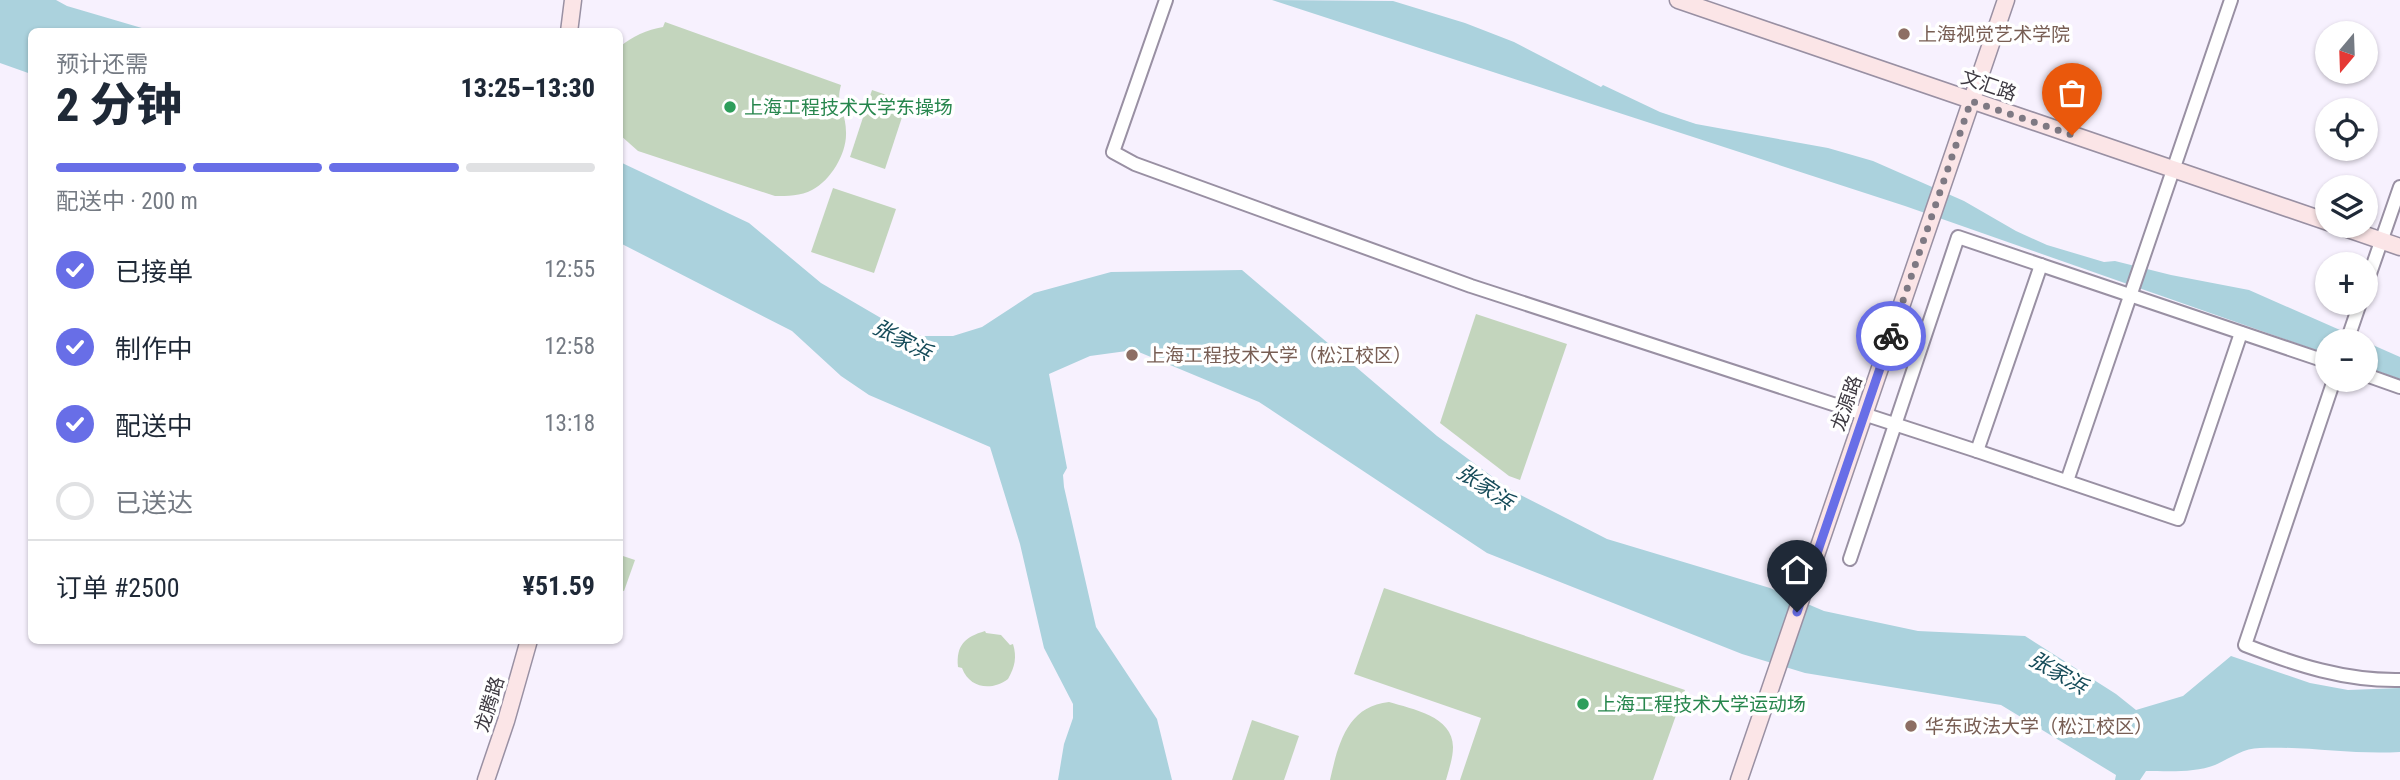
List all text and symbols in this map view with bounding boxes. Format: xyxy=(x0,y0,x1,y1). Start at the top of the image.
north arrow xyxy=(2315,21,2378,84)
map controls xyxy=(2315,21,2378,392)
place label: 上海视觉艺术学院 xyxy=(1918,23,2070,46)
marker: 上海视觉艺术学院 xyxy=(1896,26,1912,42)
text: 预计还需 xyxy=(56,51,148,78)
pin xyxy=(2042,63,2102,135)
street label: 文汇路 xyxy=(1958,65,2020,106)
text: 13:25–13:30 xyxy=(461,73,595,103)
icon: bag xyxy=(2053,74,2091,112)
text: 2 分钟 xyxy=(56,78,182,132)
place label: 上海工程技术大学东操场 xyxy=(744,96,953,119)
button: locate xyxy=(2315,98,2378,161)
marker: 上海工程技术大学东操场 xyxy=(722,99,738,115)
button: layers xyxy=(2315,175,2378,238)
text: 配送中 · 200 m xyxy=(56,188,198,215)
icon: check xyxy=(56,251,94,289)
button: + xyxy=(2315,252,2378,315)
text: 12:55 xyxy=(544,256,595,283)
text: 已接单 xyxy=(115,257,193,287)
courier xyxy=(1856,301,1926,371)
water label: 张家浜 xyxy=(869,315,937,366)
icon: bike xyxy=(1872,317,1910,355)
icon: check xyxy=(56,328,94,366)
button: − xyxy=(2315,329,2378,392)
text: 12:58 xyxy=(544,333,595,360)
text: 制作中 xyxy=(115,334,193,364)
place label: 上海工程技术大学（松江校区） xyxy=(1146,344,1412,367)
marker: 上海工程技术大学（松江校区） xyxy=(1124,347,1140,363)
street label: 龙源路 xyxy=(1826,372,1867,434)
icon: check xyxy=(56,405,94,443)
text: 13:18 xyxy=(544,410,595,437)
text: 配送中 xyxy=(115,411,193,441)
water label: 张家浜 xyxy=(1452,459,1519,516)
text: 已送达 xyxy=(115,488,193,518)
pin xyxy=(1767,540,1827,612)
icon: home xyxy=(1778,551,1816,589)
text: ¥51.59 xyxy=(523,571,595,601)
text: 订单 #2500 xyxy=(56,573,180,603)
water label: 张家浜 xyxy=(2025,647,2093,700)
street label: 龙腾路 xyxy=(470,674,509,735)
place label: 上海工程技术大学运动场 xyxy=(1597,693,1806,716)
marker: 上海工程技术大学运动场 xyxy=(1575,696,1591,712)
place label: 华东政法大学（松江校区） xyxy=(1925,715,2153,738)
marker: 华东政法大学（松江校区） xyxy=(1903,718,1919,734)

